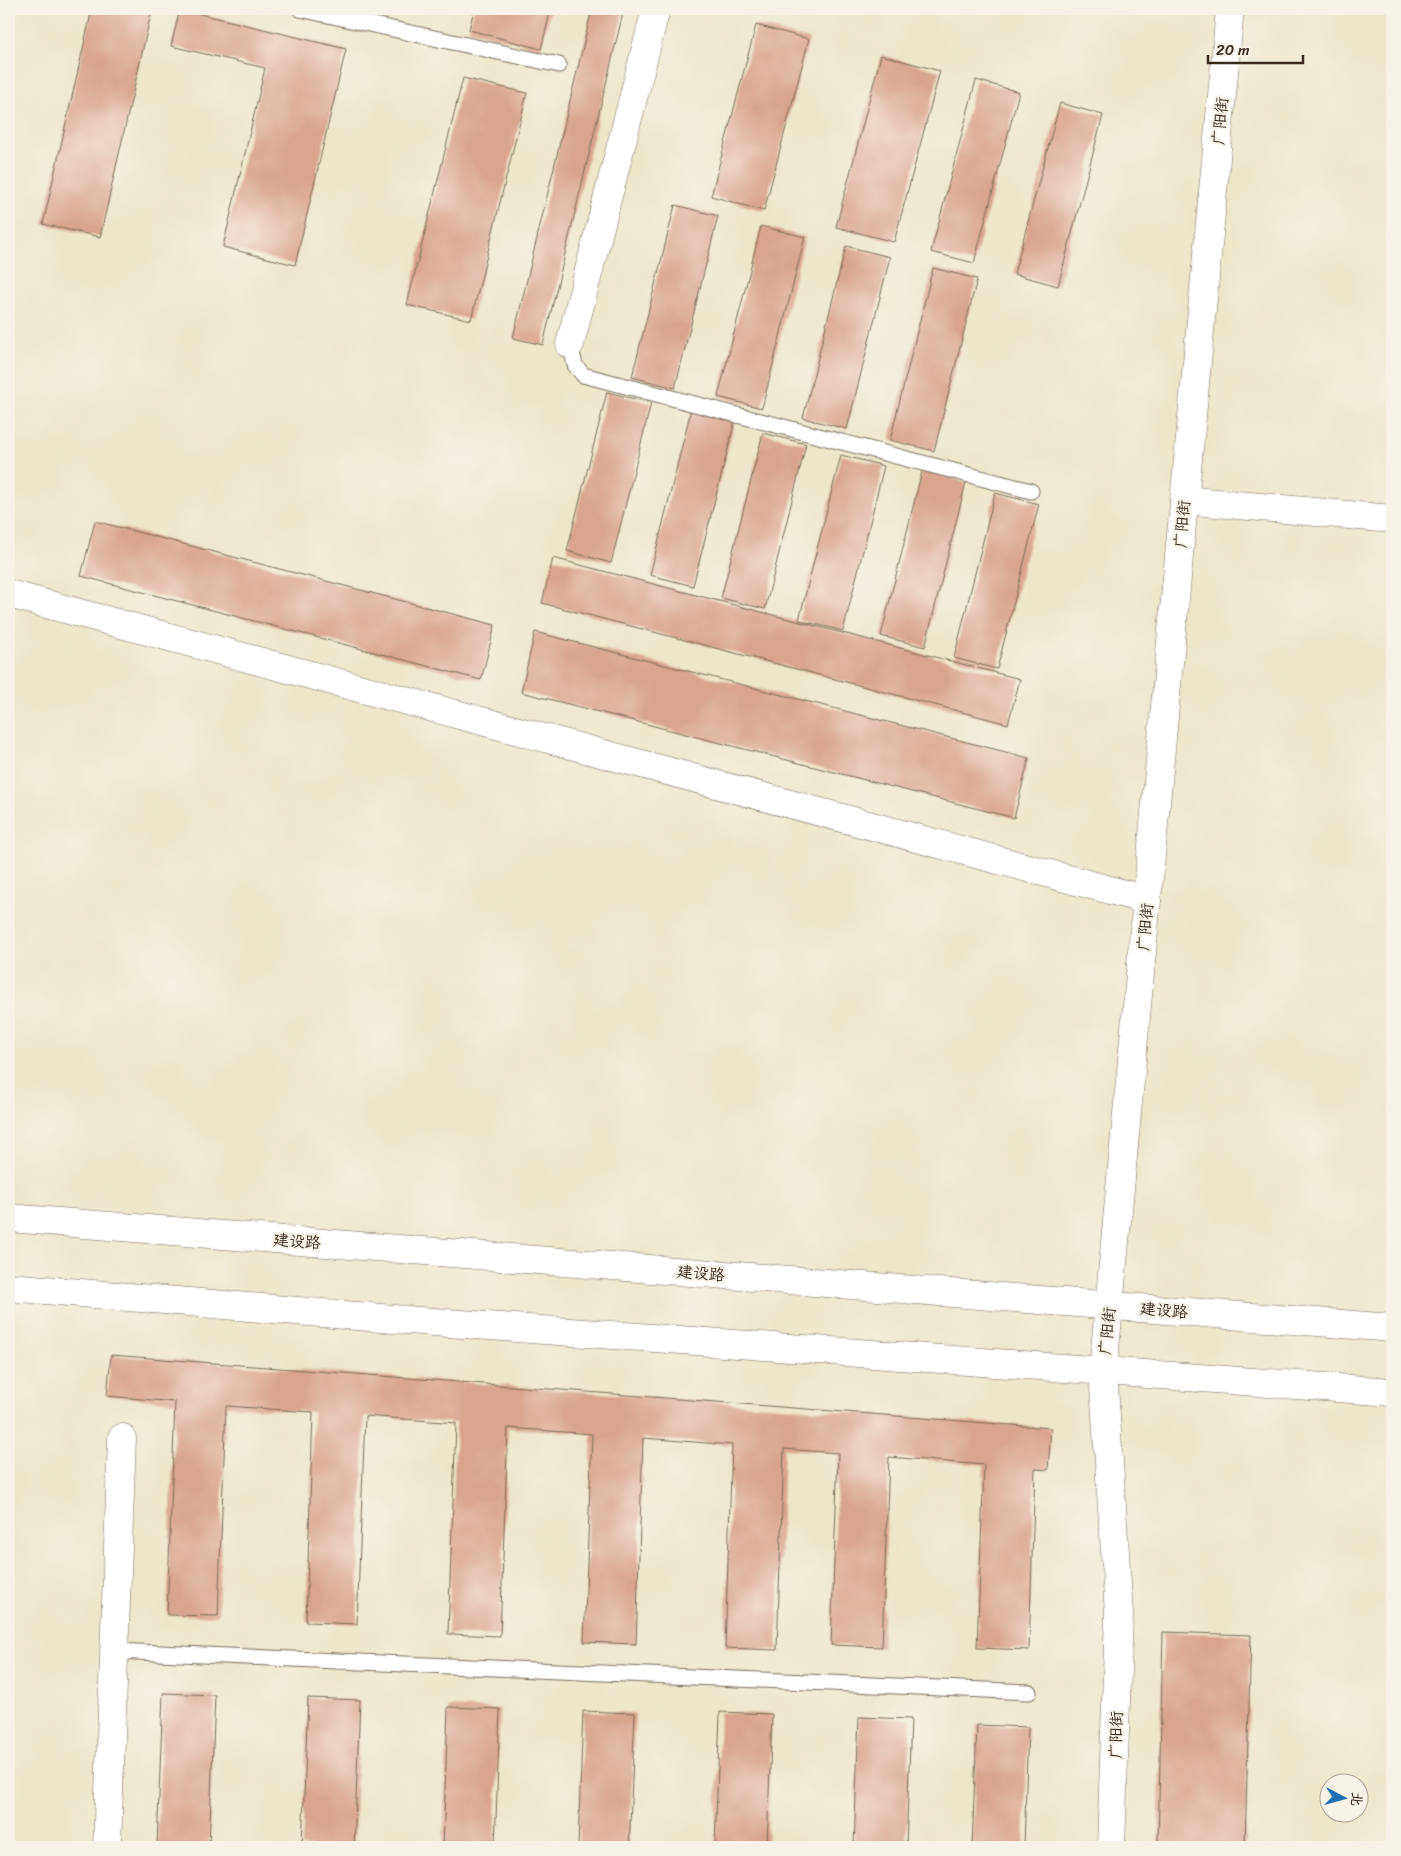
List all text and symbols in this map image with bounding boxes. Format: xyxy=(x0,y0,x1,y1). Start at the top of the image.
scale bar xyxy=(1208,32,1304,64)
text: 20 m xyxy=(1216,37,1250,63)
street label: 广阳街 xyxy=(1203,96,1237,146)
street label: 广阳街 xyxy=(1165,499,1199,549)
street label: 广阳街 xyxy=(1128,902,1162,952)
street label: 建设路 xyxy=(272,1225,322,1257)
street label: 建设路 xyxy=(676,1256,726,1290)
street label: 建设路 xyxy=(1139,1293,1189,1327)
street label: 广阳街 xyxy=(1090,1306,1124,1356)
street label: 广阳街 xyxy=(1101,1711,1131,1759)
north arrow xyxy=(1318,1774,1368,1824)
text: 北 xyxy=(1343,1791,1370,1808)

